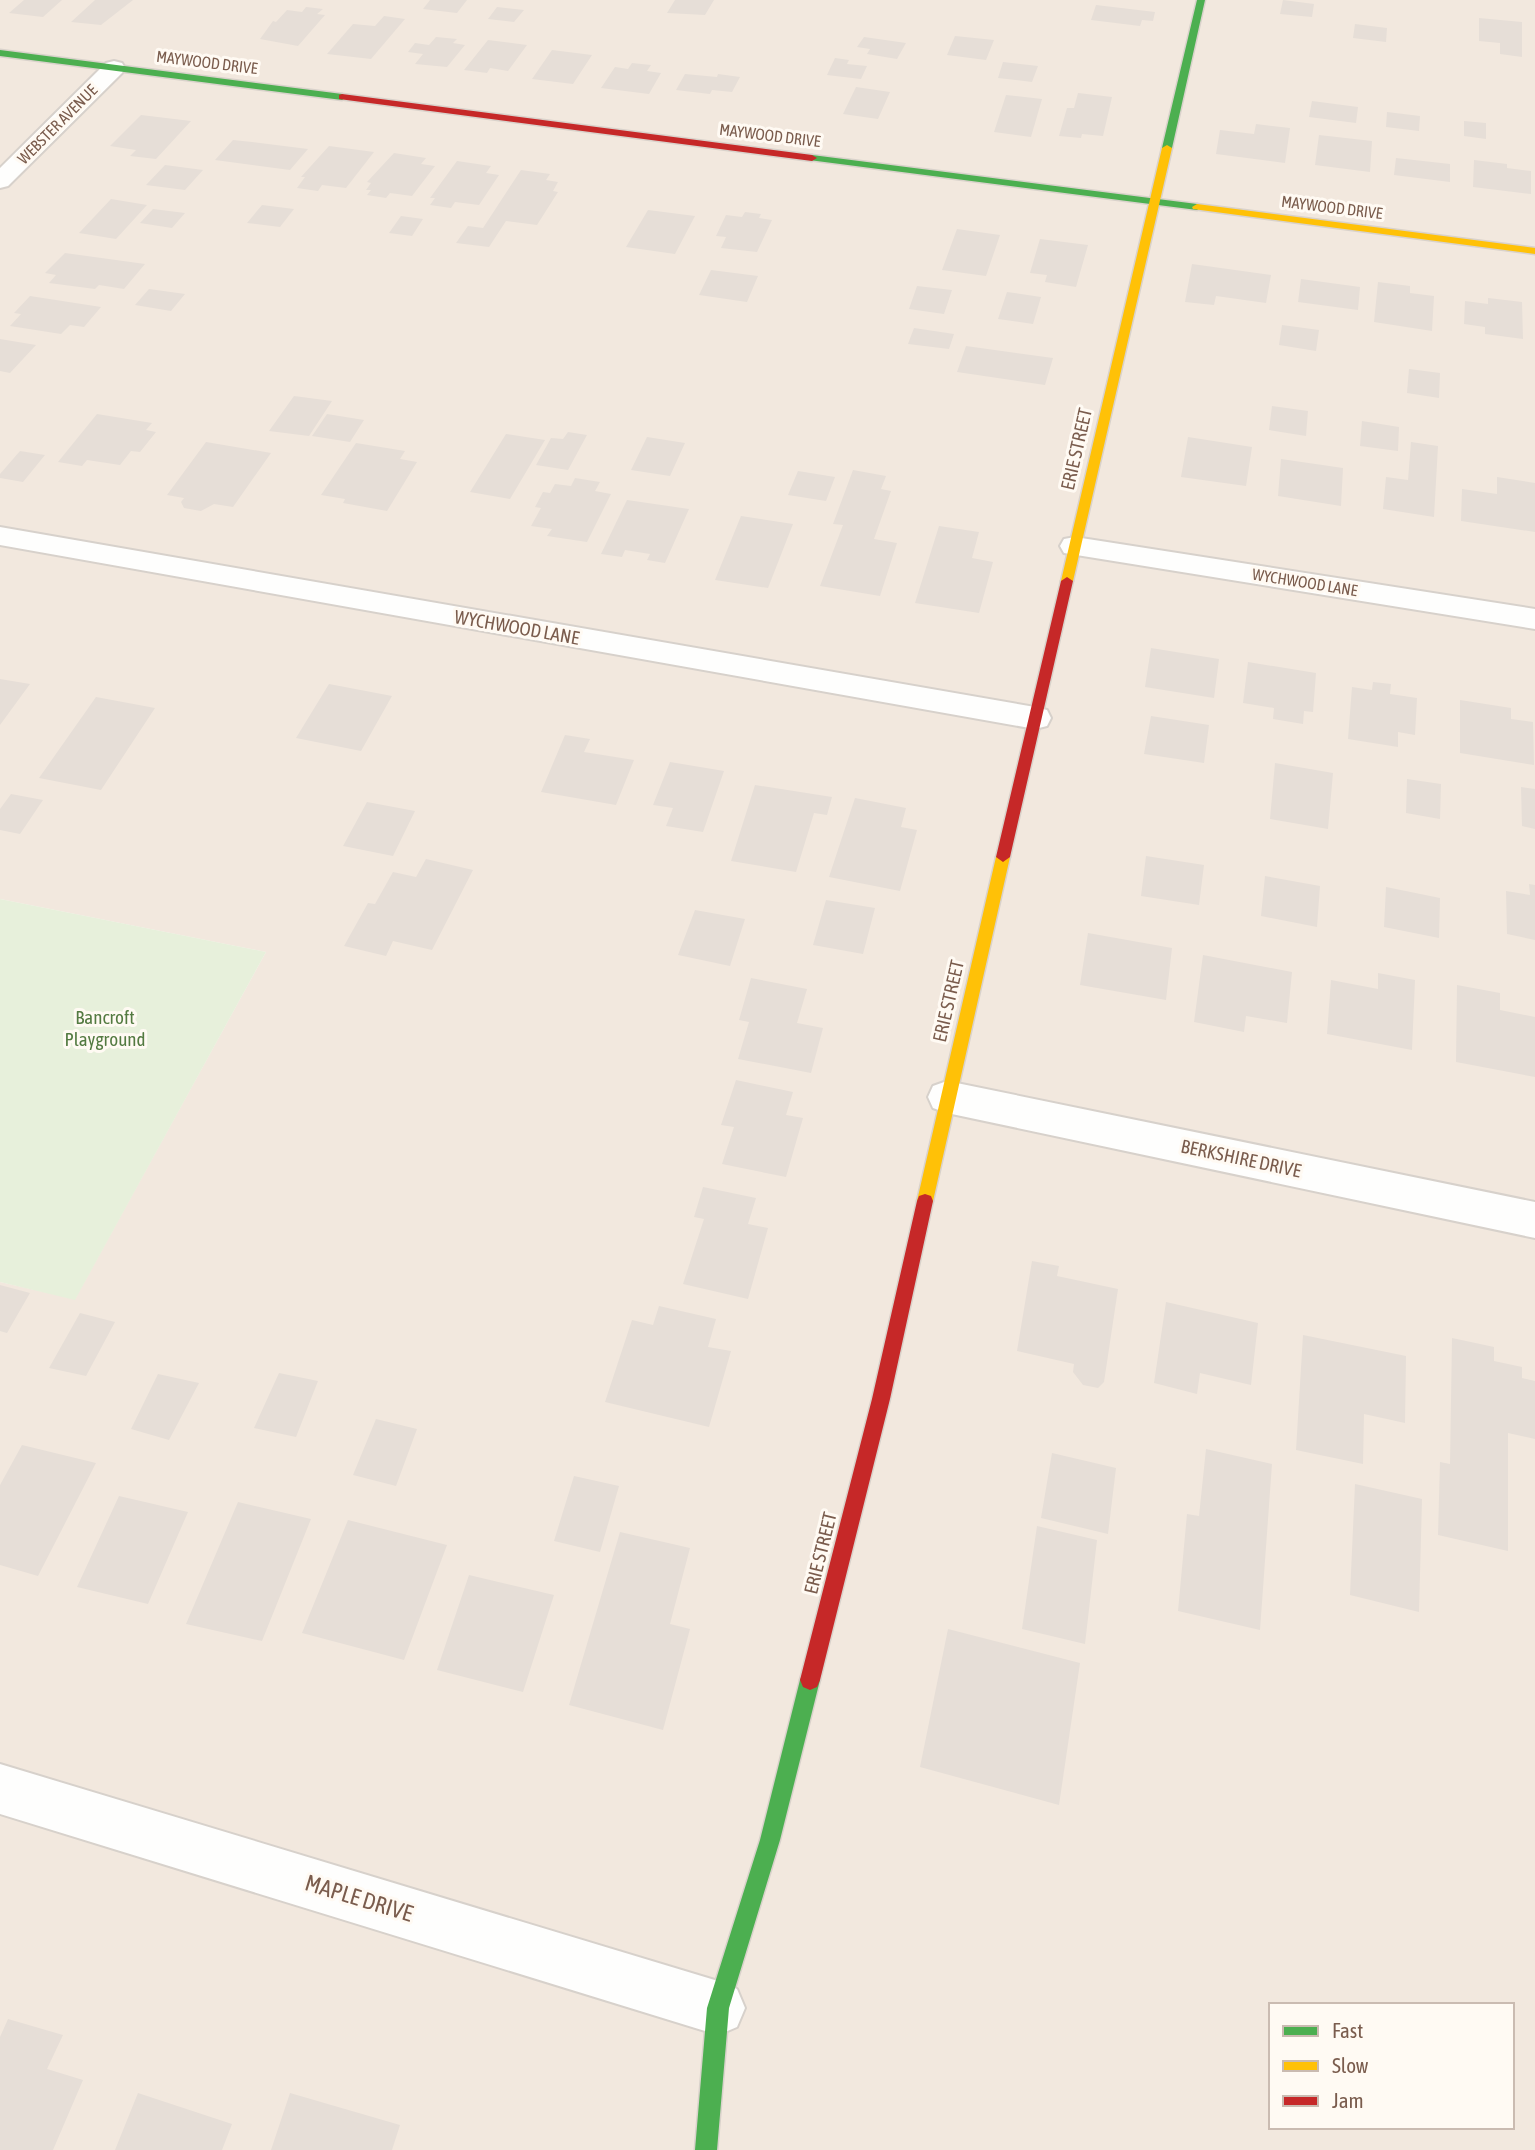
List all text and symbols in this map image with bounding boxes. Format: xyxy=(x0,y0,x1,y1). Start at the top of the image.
street label: MAYWOOD DRIVE xyxy=(155,47,259,77)
street label: WEBSTER AVENUE xyxy=(14,81,100,167)
street label: MAYWOOD DRIVE xyxy=(718,120,822,150)
street label: MAYWOOD DRIVE xyxy=(1280,192,1384,222)
street label: ERIE STREET xyxy=(1056,405,1096,492)
street label: WYCHWOOD LANE xyxy=(1251,565,1359,599)
street label: WYCHWOOD LANE xyxy=(453,605,581,649)
street label: ERIE STREET xyxy=(928,957,968,1044)
park label: Bancroft Playground xyxy=(64,1006,146,1050)
street label: BERKSHIRE DRIVE xyxy=(1179,1135,1303,1181)
street label: ERIE STREET xyxy=(799,1509,841,1596)
street label: MAPLE DRIVE xyxy=(302,1869,416,1927)
legend xyxy=(1269,2003,1514,2129)
text: Fast xyxy=(1332,2018,1363,2042)
text: Slow xyxy=(1332,2053,1369,2077)
text: Jam xyxy=(1332,2088,1364,2112)

